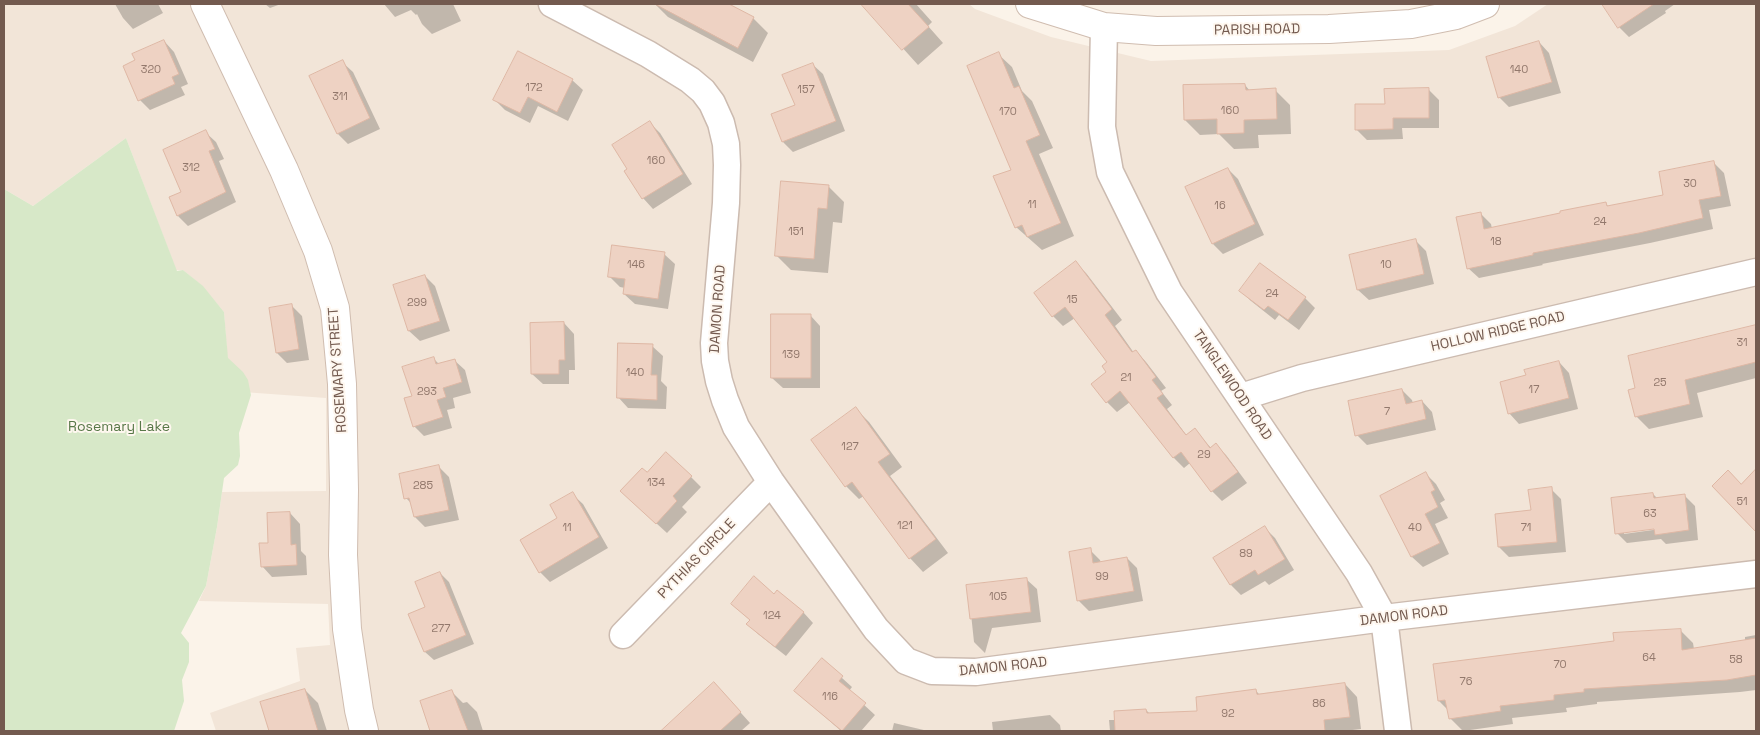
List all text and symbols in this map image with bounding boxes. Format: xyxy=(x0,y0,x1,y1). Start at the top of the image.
street label: PARISH ROAD xyxy=(1214,21,1300,39)
house number: 320 xyxy=(141,63,161,77)
house number: 140 xyxy=(1510,63,1528,77)
house number: 172 xyxy=(525,81,543,95)
house number: 157 xyxy=(797,83,815,97)
house number: 311 xyxy=(332,90,348,104)
house number: 160 xyxy=(1221,104,1239,118)
house number: 170 xyxy=(999,105,1017,119)
house number: 160 xyxy=(647,154,665,168)
house number: 312 xyxy=(182,161,200,175)
house number: 30 xyxy=(1683,177,1697,191)
house number: 11 xyxy=(1027,198,1037,212)
house number: 16 xyxy=(1214,199,1226,213)
house number: 24 xyxy=(1593,215,1607,229)
house number: 151 xyxy=(788,225,804,239)
house number: 18 xyxy=(1490,235,1502,249)
house number: 146 xyxy=(627,258,645,272)
house number: 10 xyxy=(1380,258,1392,272)
street label: DAMON ROAD xyxy=(707,264,729,354)
house number: 24 xyxy=(1265,287,1279,301)
house number: 15 xyxy=(1066,293,1078,307)
house number: 299 xyxy=(407,296,427,310)
street label: ROSEMARY STREET xyxy=(325,307,351,433)
street label: HOLLOW RIDGE ROAD xyxy=(1429,308,1567,356)
street label: TANGLEWOOD ROAD xyxy=(1189,327,1275,443)
house number: 31 xyxy=(1736,336,1748,350)
house number: 139 xyxy=(782,348,800,362)
house number: 140 xyxy=(626,366,644,380)
house number: 21 xyxy=(1120,371,1132,385)
house number: 25 xyxy=(1653,376,1667,390)
house number: 17 xyxy=(1529,383,1539,397)
house number: 293 xyxy=(417,385,437,399)
house number: 7 xyxy=(1384,405,1390,419)
park label: Rosemary Lake xyxy=(68,419,170,435)
house number: 127 xyxy=(841,440,859,454)
house number: 29 xyxy=(1197,448,1211,462)
house number: 134 xyxy=(647,476,665,490)
house number: 285 xyxy=(413,479,433,493)
house number: 51 xyxy=(1736,495,1748,509)
house number: 63 xyxy=(1643,507,1657,521)
street label: PYTHIAS CIRCLE xyxy=(655,516,739,602)
house number: 121 xyxy=(897,519,913,533)
house number: 11 xyxy=(562,521,572,535)
house number: 40 xyxy=(1408,521,1422,535)
house number: 71 xyxy=(1521,521,1531,535)
house number: 89 xyxy=(1239,547,1253,561)
house number: 99 xyxy=(1095,570,1109,584)
house number: 105 xyxy=(989,590,1007,604)
street label: DAMON ROAD xyxy=(1359,602,1449,630)
house number: 124 xyxy=(763,609,781,623)
house number: 277 xyxy=(432,622,450,636)
house number: 64 xyxy=(1642,651,1656,665)
house number: 58 xyxy=(1729,653,1743,667)
street label: DAMON ROAD xyxy=(958,654,1048,680)
house number: 70 xyxy=(1553,658,1567,672)
house number: 76 xyxy=(1460,675,1472,689)
house number: 116 xyxy=(822,690,838,704)
house number: 86 xyxy=(1312,697,1326,711)
house number: 92 xyxy=(1221,707,1235,721)

